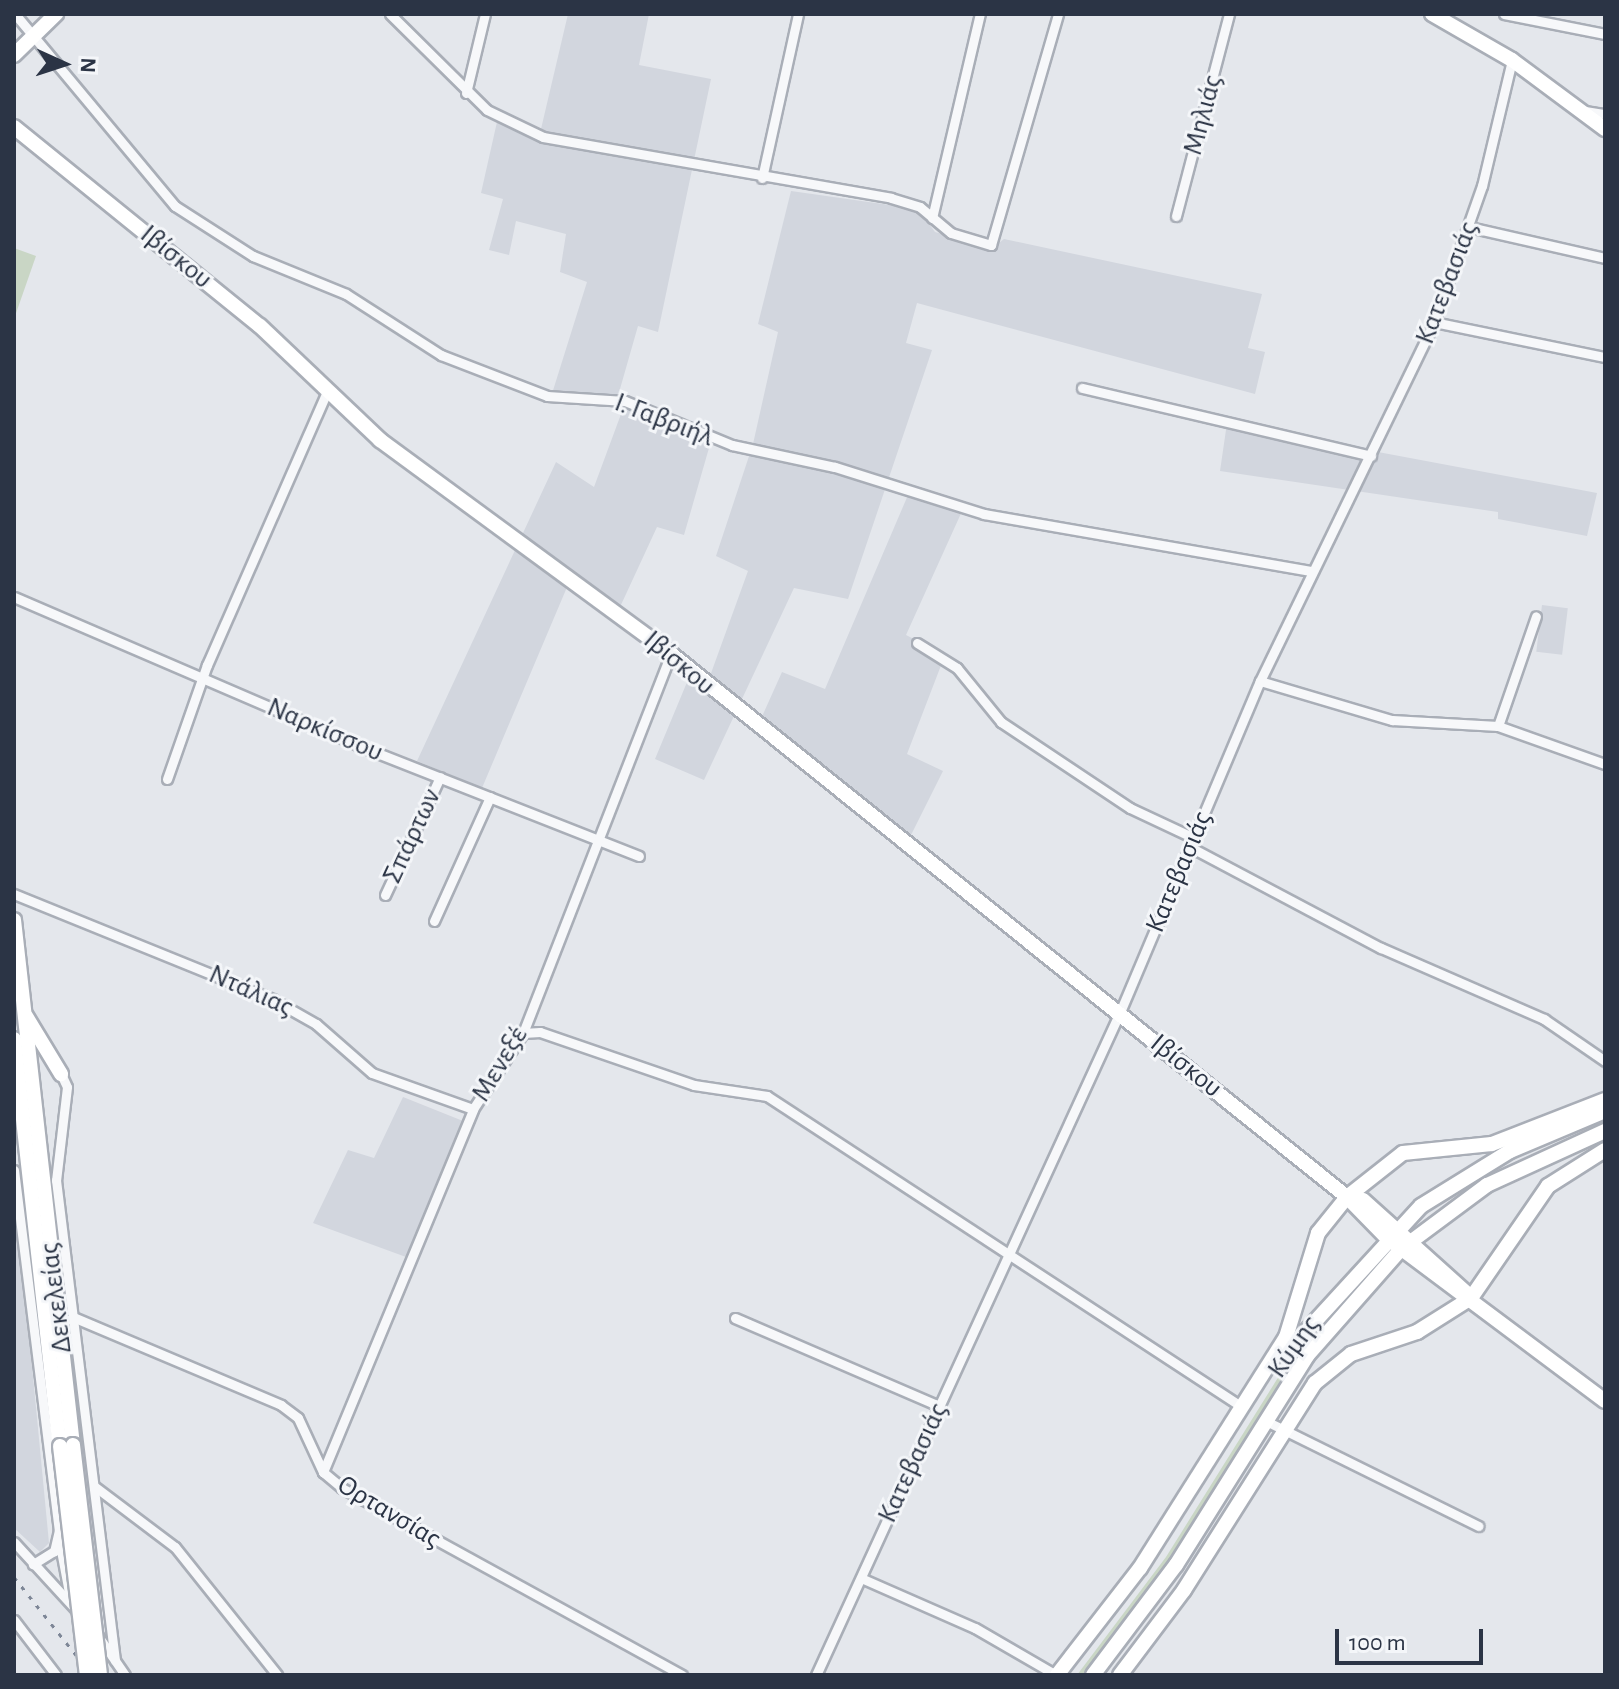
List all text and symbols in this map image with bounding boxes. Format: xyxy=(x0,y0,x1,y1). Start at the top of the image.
north arrow xyxy=(24,24,104,104)
text: N xyxy=(77,57,99,73)
street label: Μηλιάς xyxy=(1176,71,1230,159)
street label: Κατεβασιάς xyxy=(1408,217,1486,349)
street label: Ιβίσκου xyxy=(133,218,219,296)
street label: Ι. Γαβριήλ xyxy=(610,386,718,454)
street label: Ιβίσκου xyxy=(636,623,722,703)
street label: Ναρκίσσου xyxy=(262,691,388,769)
street label: Σπάρτων xyxy=(376,783,448,889)
street label: Κατεβασιάς xyxy=(1138,806,1220,938)
street label: Ντάλιας xyxy=(204,958,298,1024)
street label: Μενεξέ xyxy=(464,1020,536,1108)
street label: Ιβίσκου xyxy=(1143,1027,1229,1105)
street label: Δεκελείας xyxy=(33,1241,79,1355)
street label: Κύμης xyxy=(1261,1309,1327,1385)
street label: Κατεβασιάς xyxy=(871,1398,955,1528)
street label: Ορτανσίας xyxy=(331,1468,447,1556)
scale bar xyxy=(1339,1613,1487,1663)
text: 100 m xyxy=(1349,1631,1406,1655)

